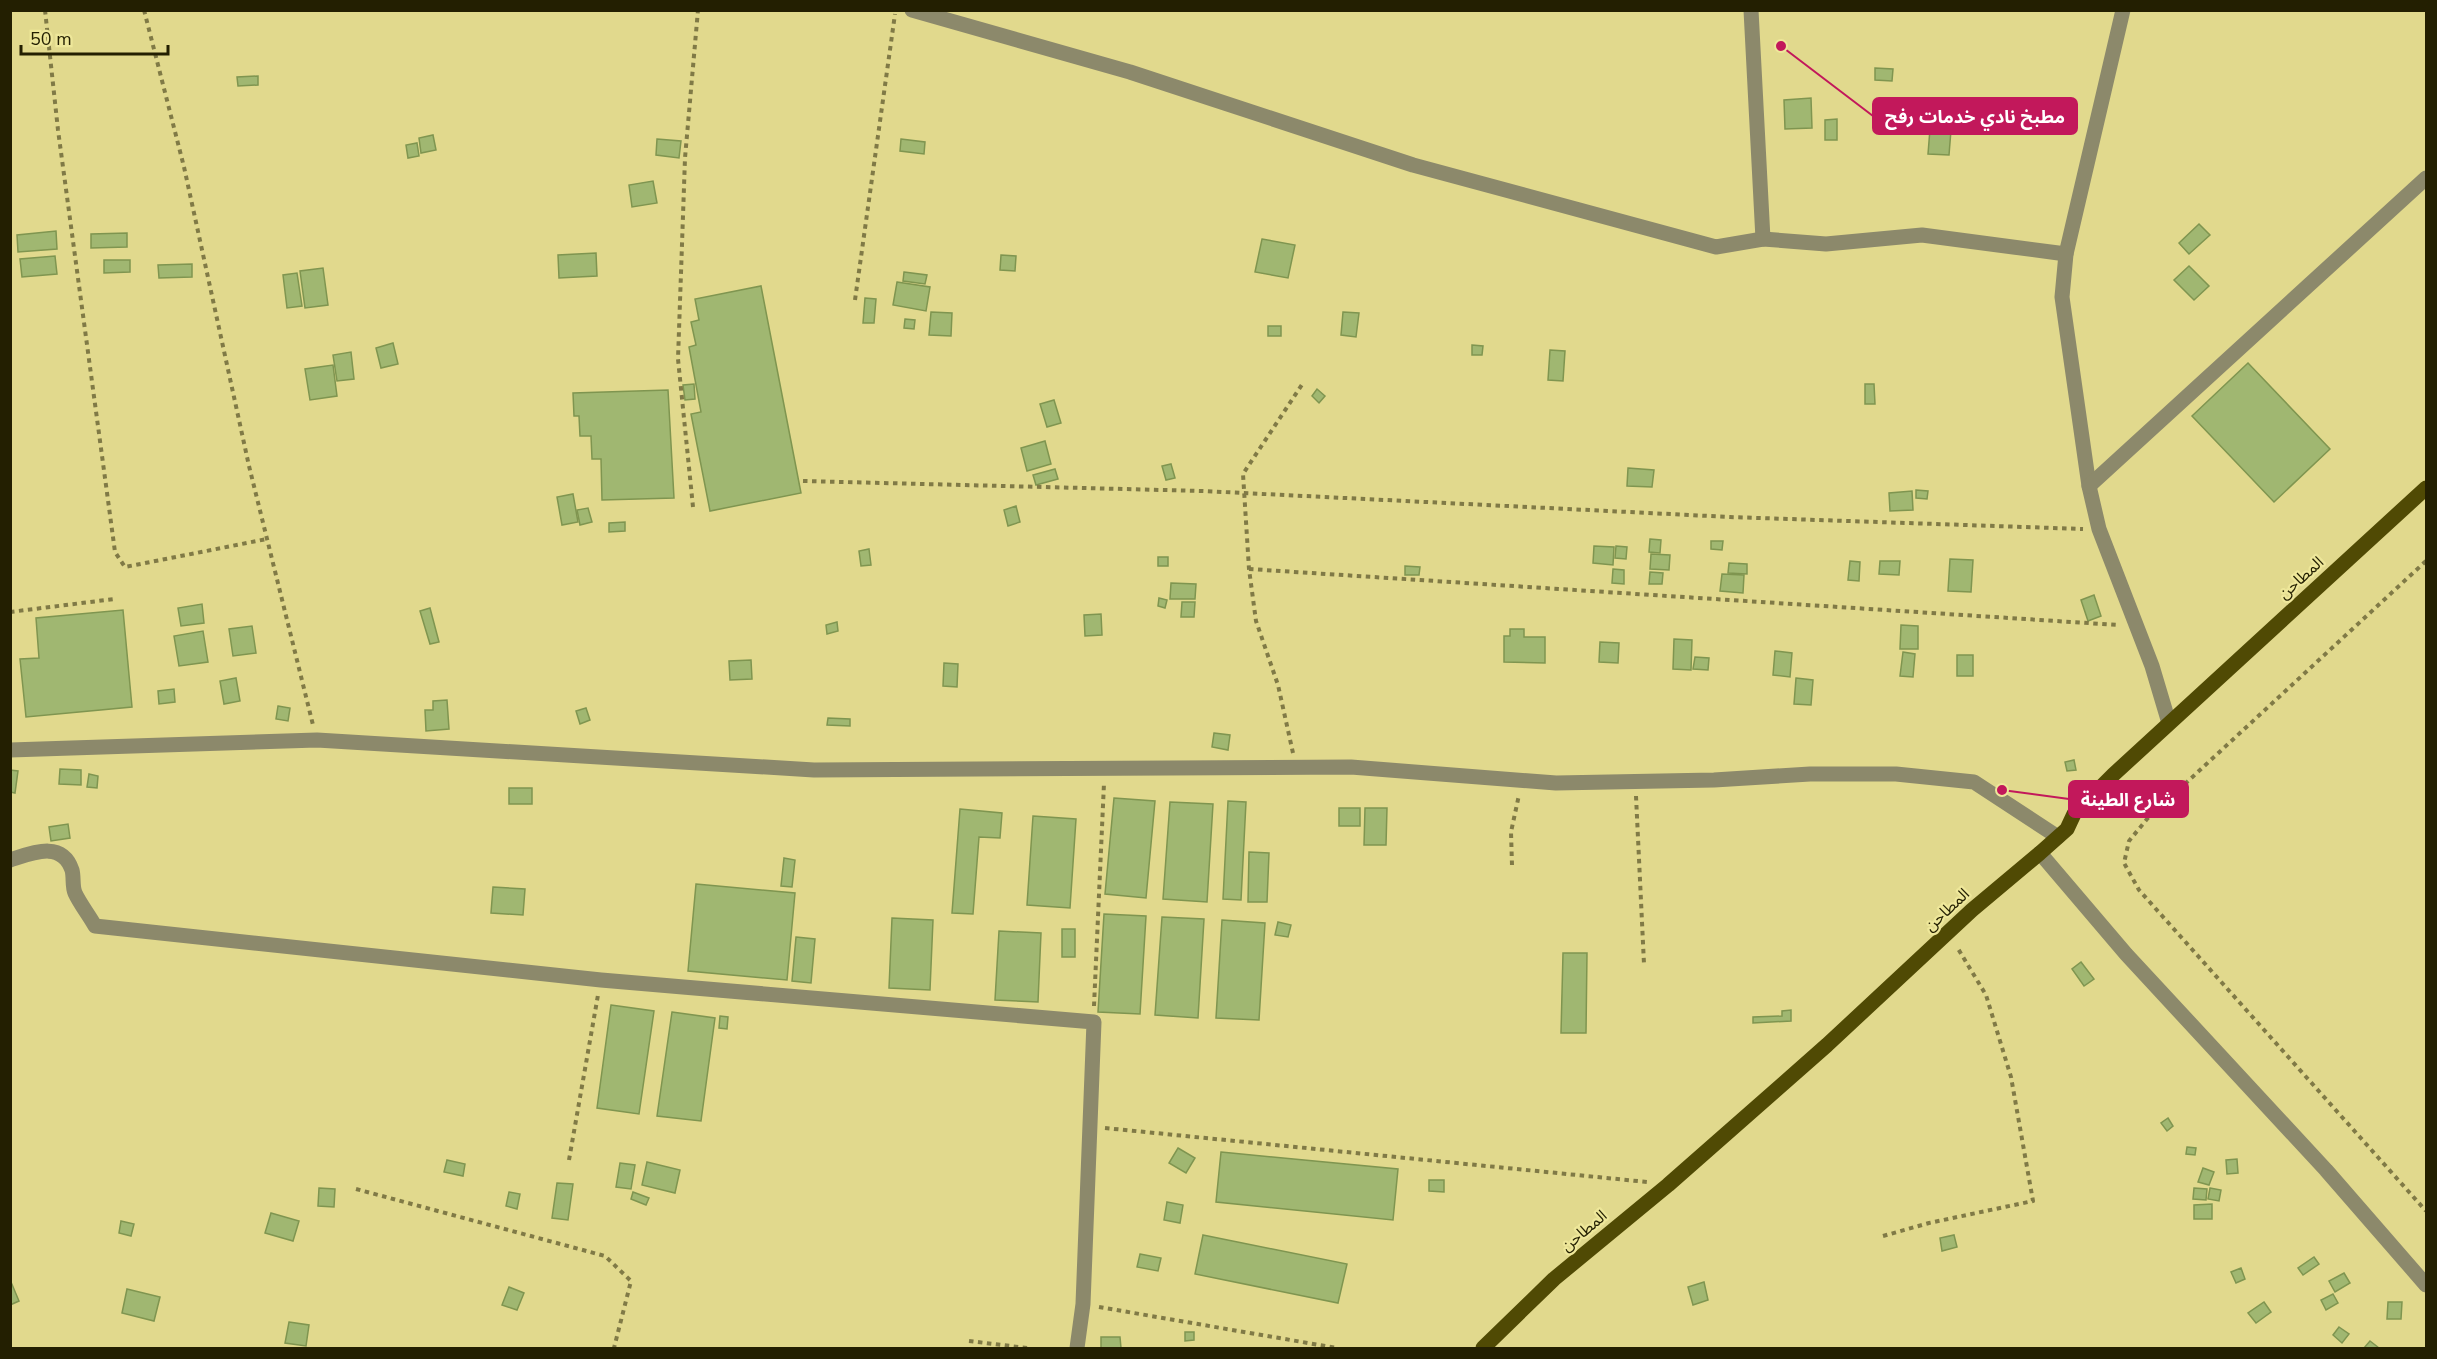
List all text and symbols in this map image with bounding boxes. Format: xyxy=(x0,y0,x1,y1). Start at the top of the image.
scale bar xyxy=(21,18,168,56)
text: 50 m xyxy=(30,27,72,51)
callout: مطبخ نادي خدمات رفح xyxy=(1873,98,2077,134)
text: مطبخ نادي خدمات رفح xyxy=(1885,105,2065,131)
street label: المطاحن xyxy=(2273,552,2329,604)
callout: شارع الطينة xyxy=(2069,781,2188,817)
text: شارع الطينة xyxy=(2081,788,2175,813)
street label: المطاحن xyxy=(1920,883,1974,937)
street label: المطاحن xyxy=(1556,1205,1612,1257)

